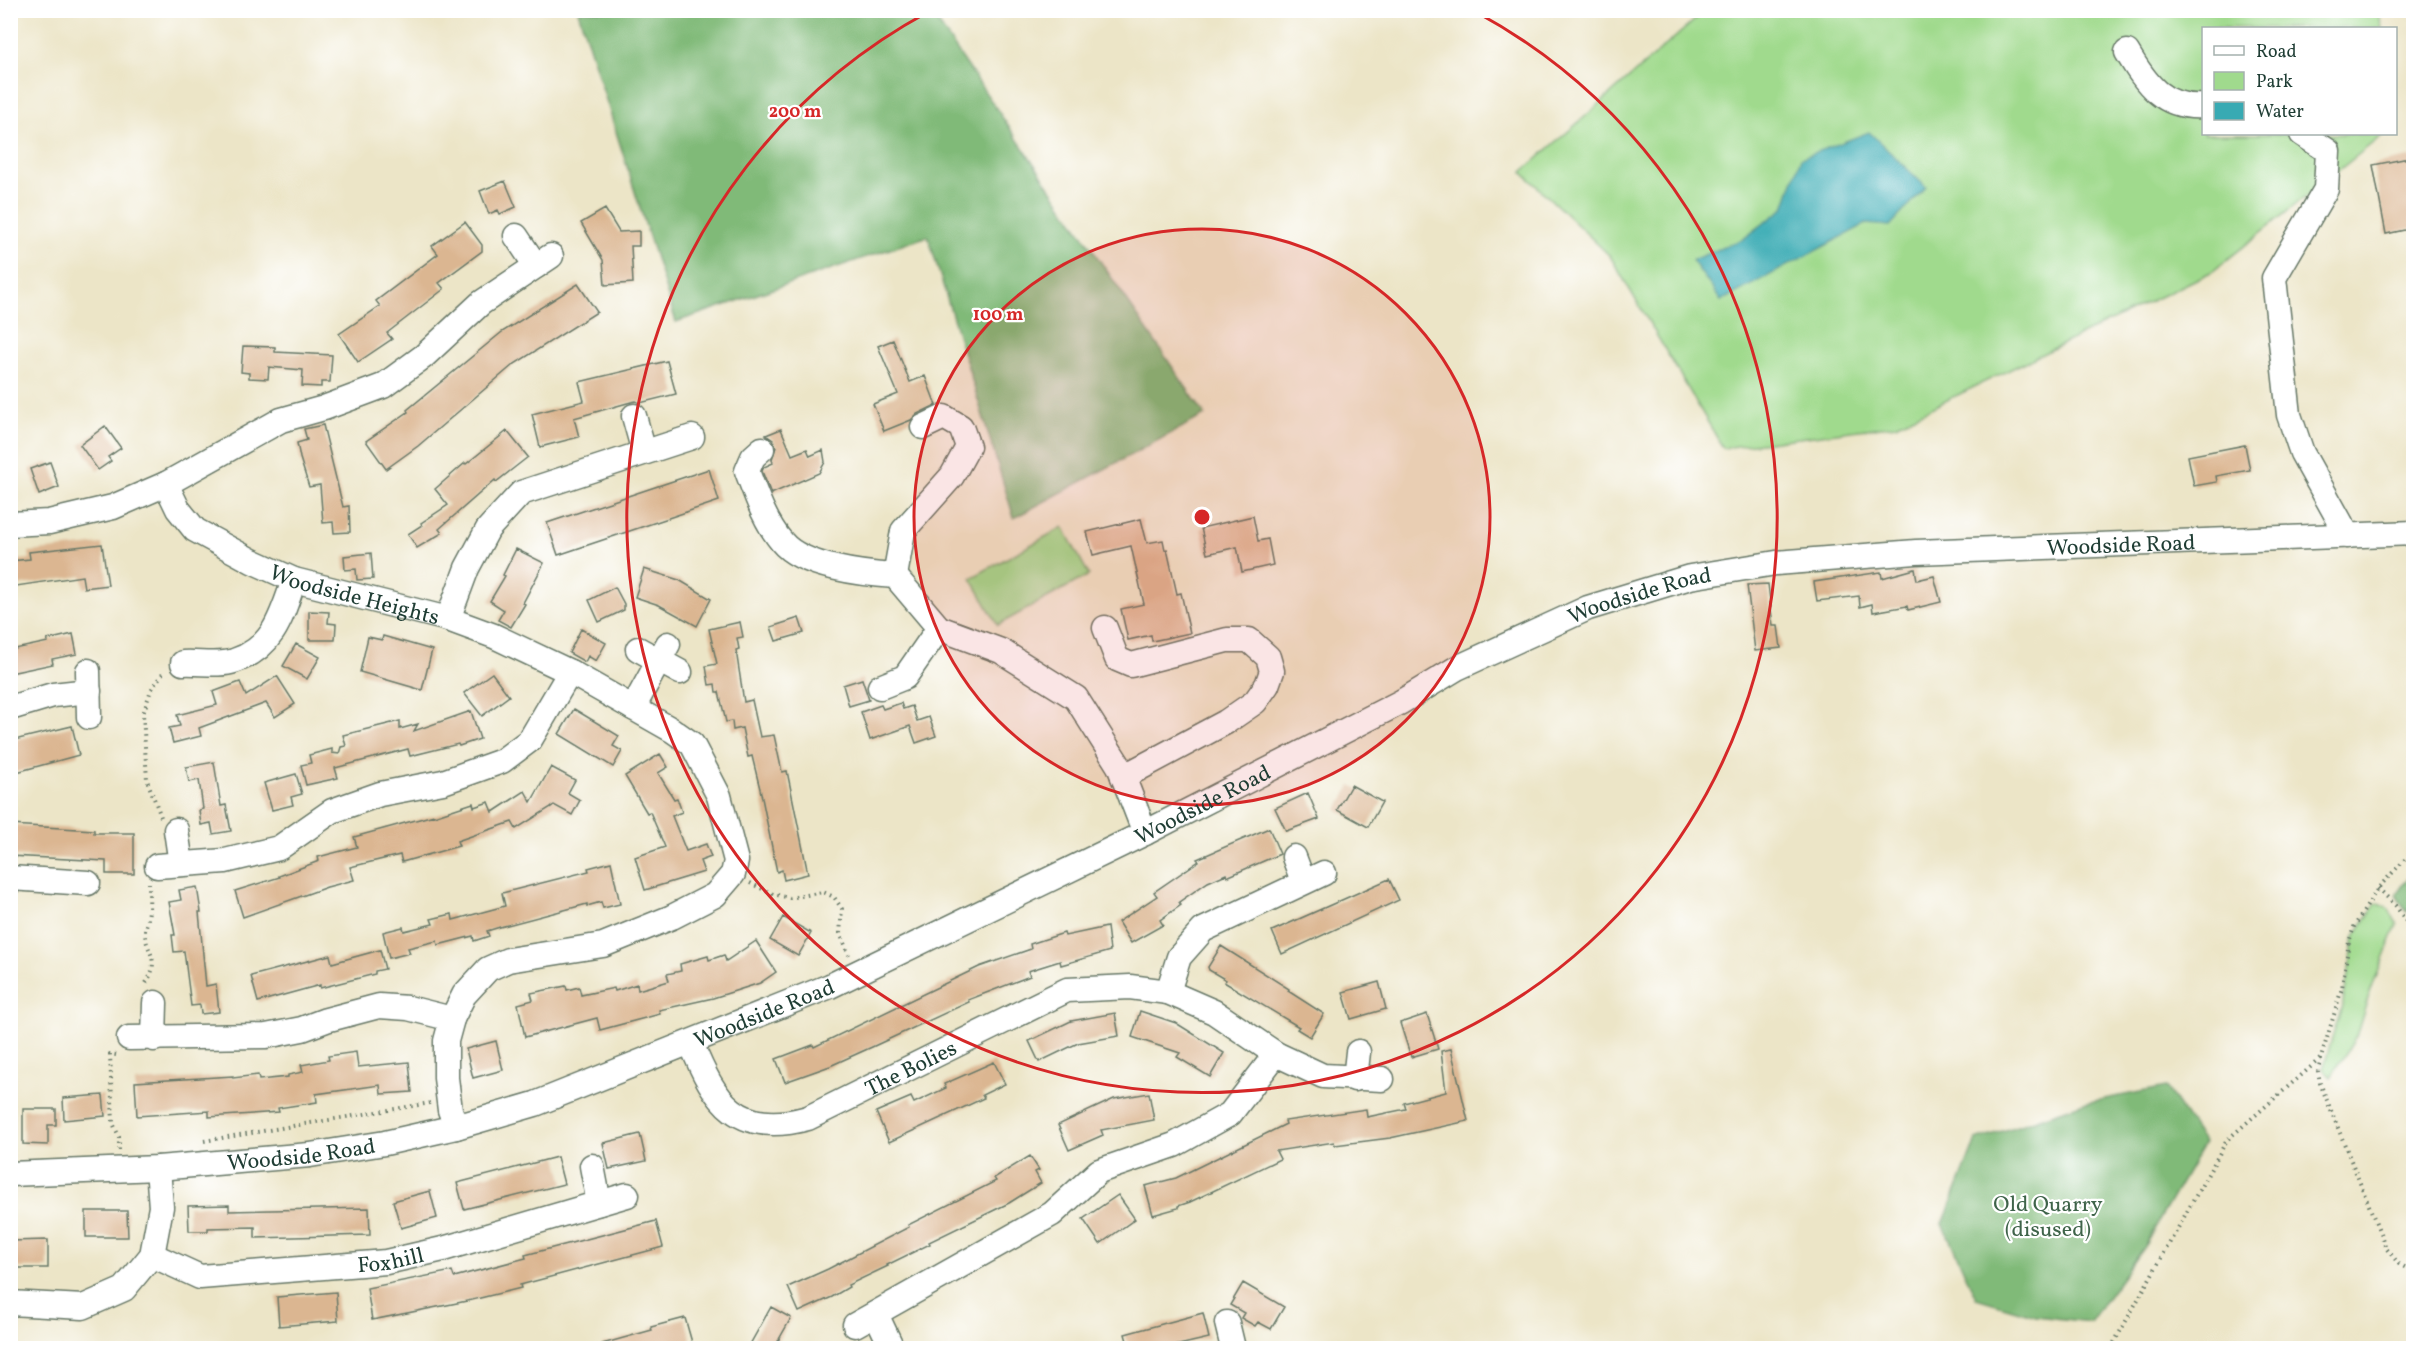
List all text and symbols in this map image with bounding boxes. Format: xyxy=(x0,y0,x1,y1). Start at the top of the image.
legend xyxy=(2202,27,2397,135)
text: Road xyxy=(2256,40,2297,65)
text: Park xyxy=(2256,70,2293,95)
text: 200 m xyxy=(769,100,821,125)
text: Water xyxy=(2256,100,2304,125)
text: 100 m xyxy=(973,303,1023,328)
centre of rings xyxy=(1192,507,1212,527)
street label: Woodside Road xyxy=(2046,528,2196,565)
street label: Woodside Heights xyxy=(264,558,442,634)
street label: Woodside Road xyxy=(1563,561,1714,633)
street label: Woodside Road xyxy=(1130,758,1277,854)
street label: Woodside Road xyxy=(690,973,840,1057)
street label: The Bolies xyxy=(860,1034,963,1105)
street label: Woodside Road xyxy=(226,1132,378,1180)
park label: Old Quarry (disused) xyxy=(1993,1190,2103,1246)
street label: Foxhill xyxy=(356,1241,427,1282)

